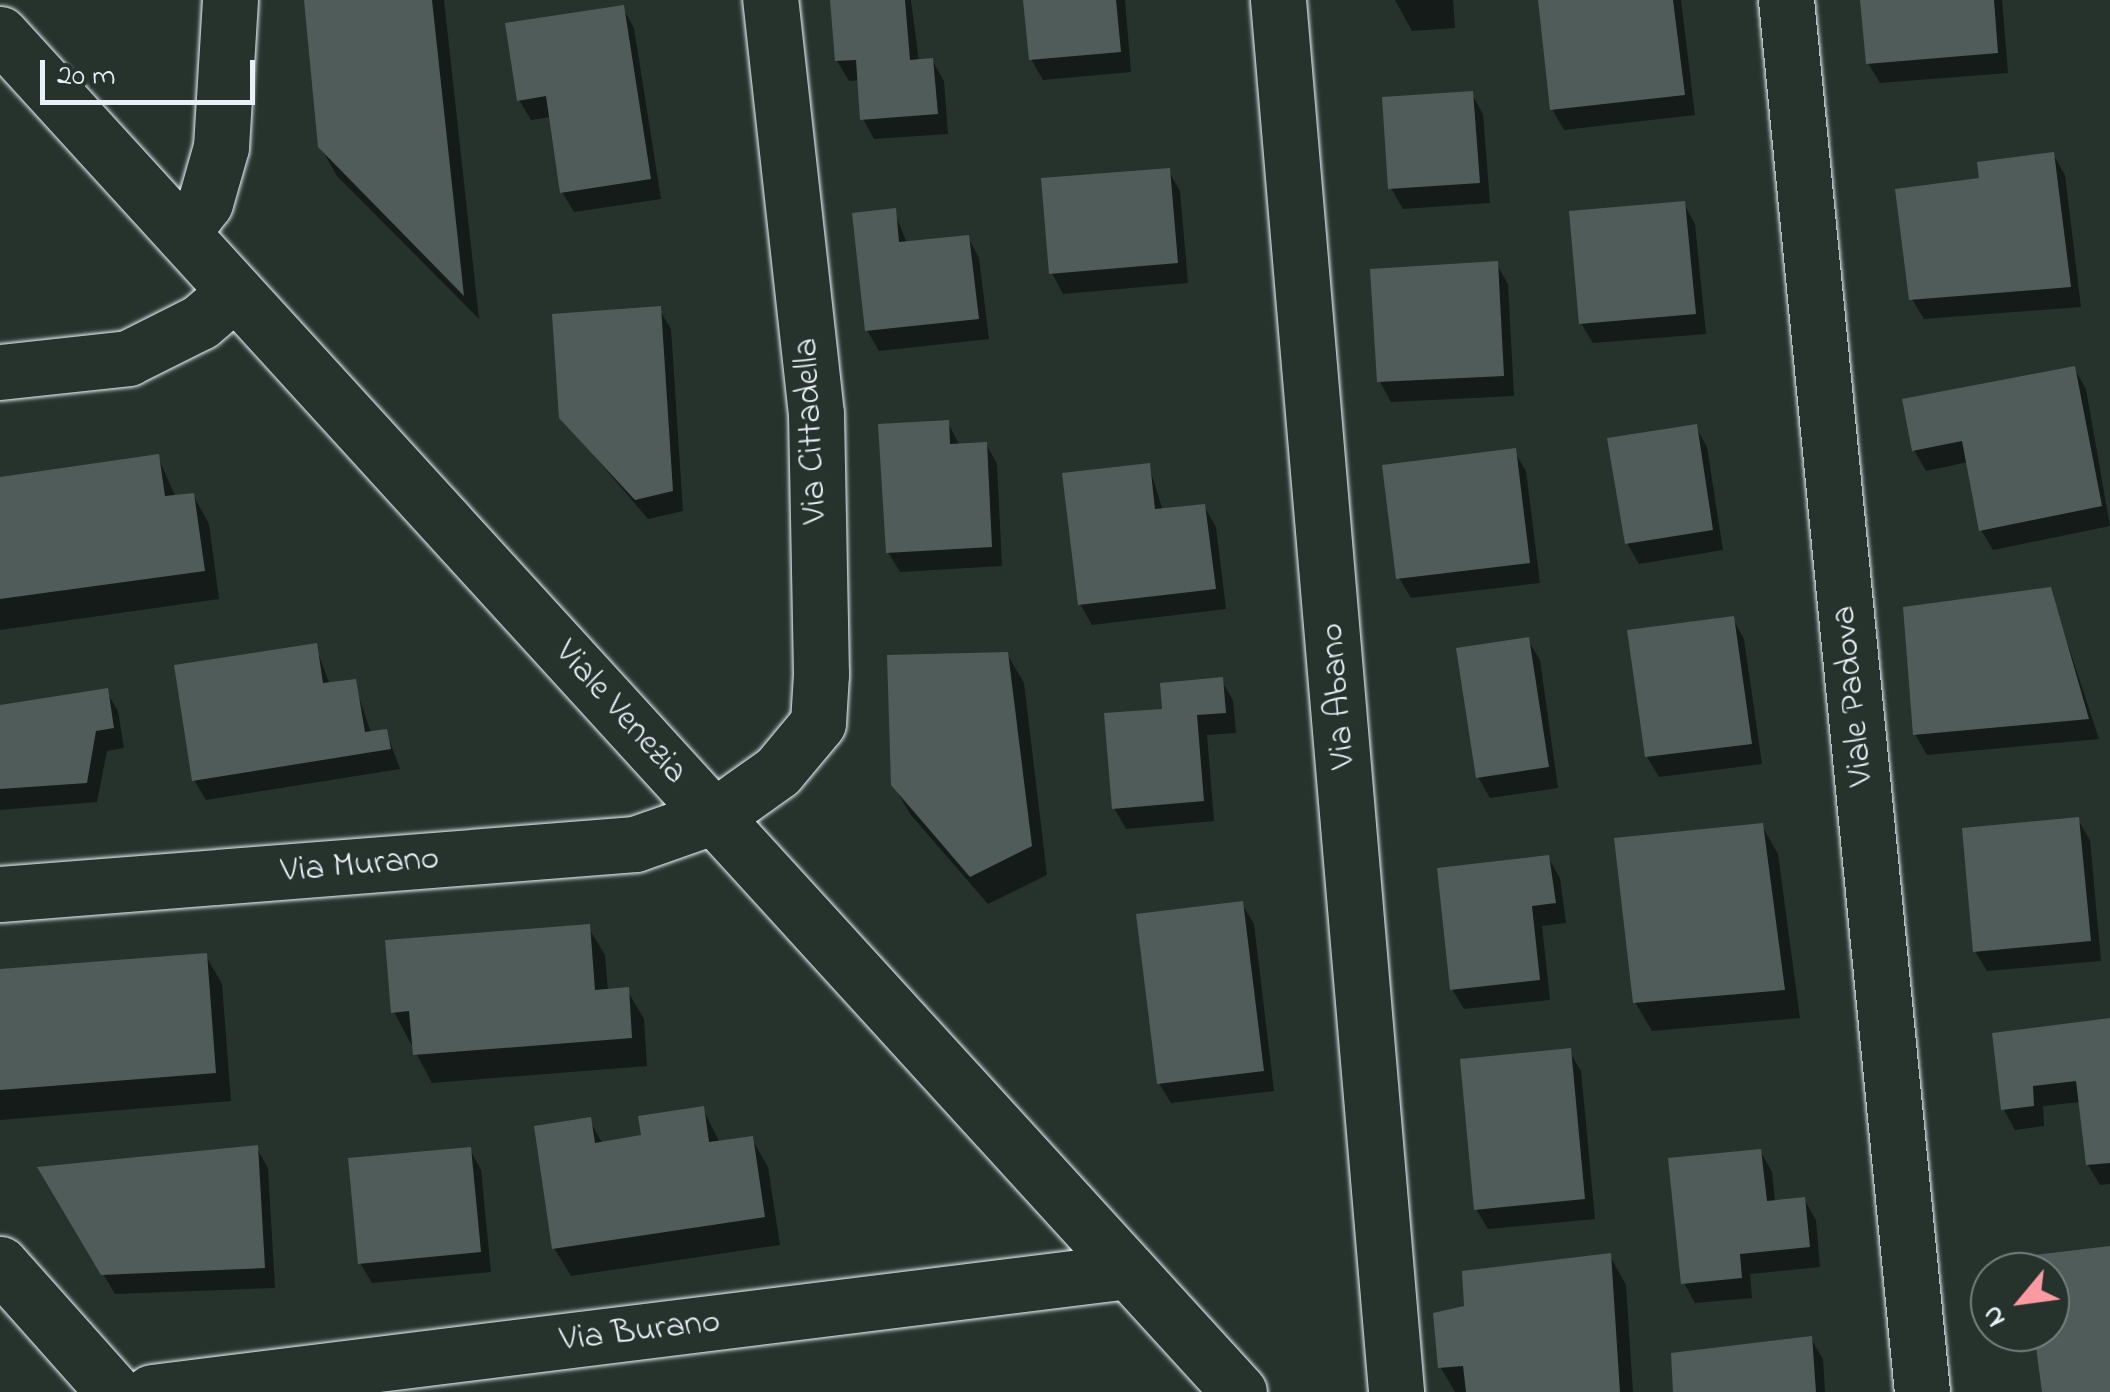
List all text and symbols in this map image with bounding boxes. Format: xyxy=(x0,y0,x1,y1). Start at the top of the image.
scale bar xyxy=(45,40,260,102)
text: 20 m xyxy=(57,55,116,99)
street label: Via Cittadella xyxy=(786,337,838,525)
street label: Viale Padova xyxy=(1824,604,1884,788)
street label: Via Abano xyxy=(1312,621,1366,771)
street label: Viale Venezia xyxy=(545,633,695,793)
street label: Via Murano xyxy=(279,838,441,894)
north arrow xyxy=(1970,1252,2070,1352)
text: N xyxy=(1973,1298,2018,1334)
street label: Via Burano xyxy=(558,1301,722,1363)

